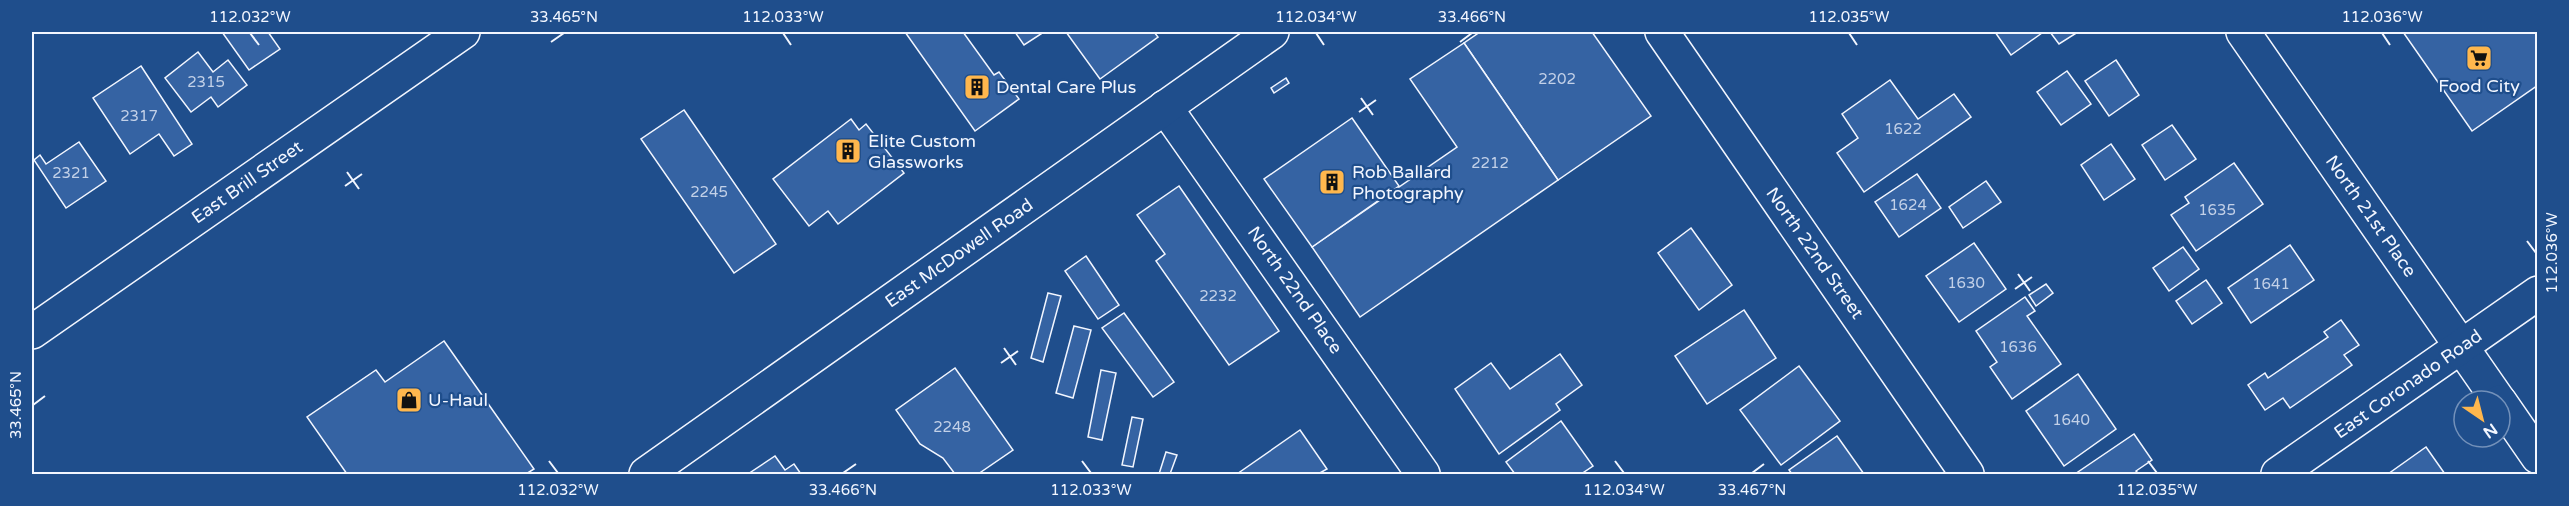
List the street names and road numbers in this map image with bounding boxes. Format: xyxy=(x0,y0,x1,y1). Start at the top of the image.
street label: East Brill Street xyxy=(187,136,307,228)
street label: North 21st Place xyxy=(2321,151,2421,281)
street label: North 22nd Street xyxy=(1761,183,1869,323)
street label: East McDowell Road xyxy=(881,194,1037,312)
street label: North 22nd Place xyxy=(1243,222,1347,358)
street label: East Coronado Road xyxy=(2330,325,2486,443)

